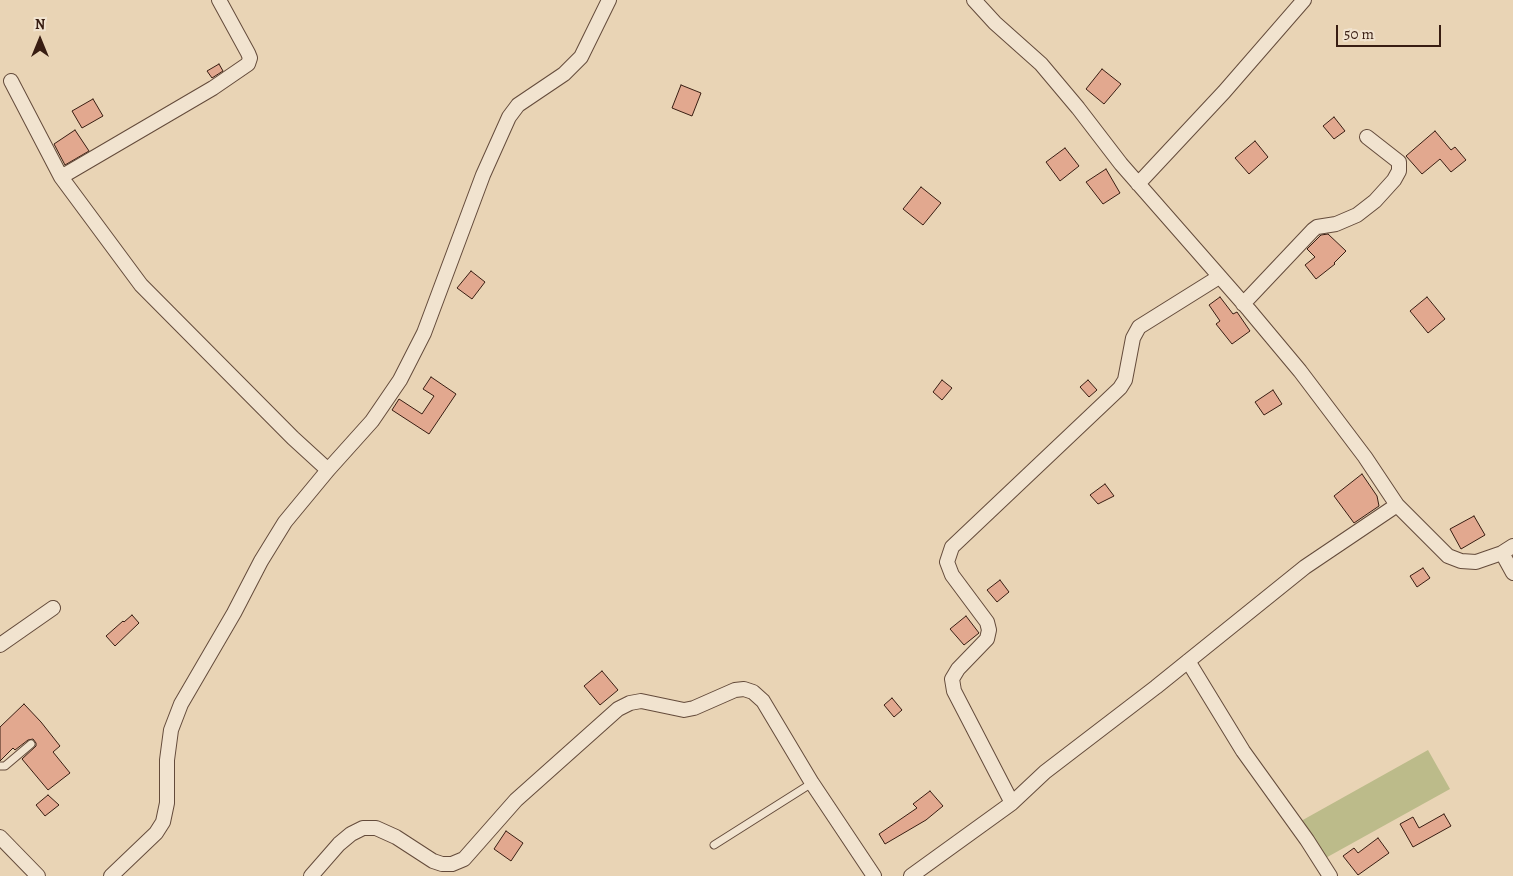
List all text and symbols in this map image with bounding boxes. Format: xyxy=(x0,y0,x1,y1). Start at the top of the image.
north arrow xyxy=(15,15,65,65)
text: N xyxy=(35,15,45,34)
scale bar xyxy=(1338,15,1443,47)
text: 50 m xyxy=(1344,24,1374,44)

